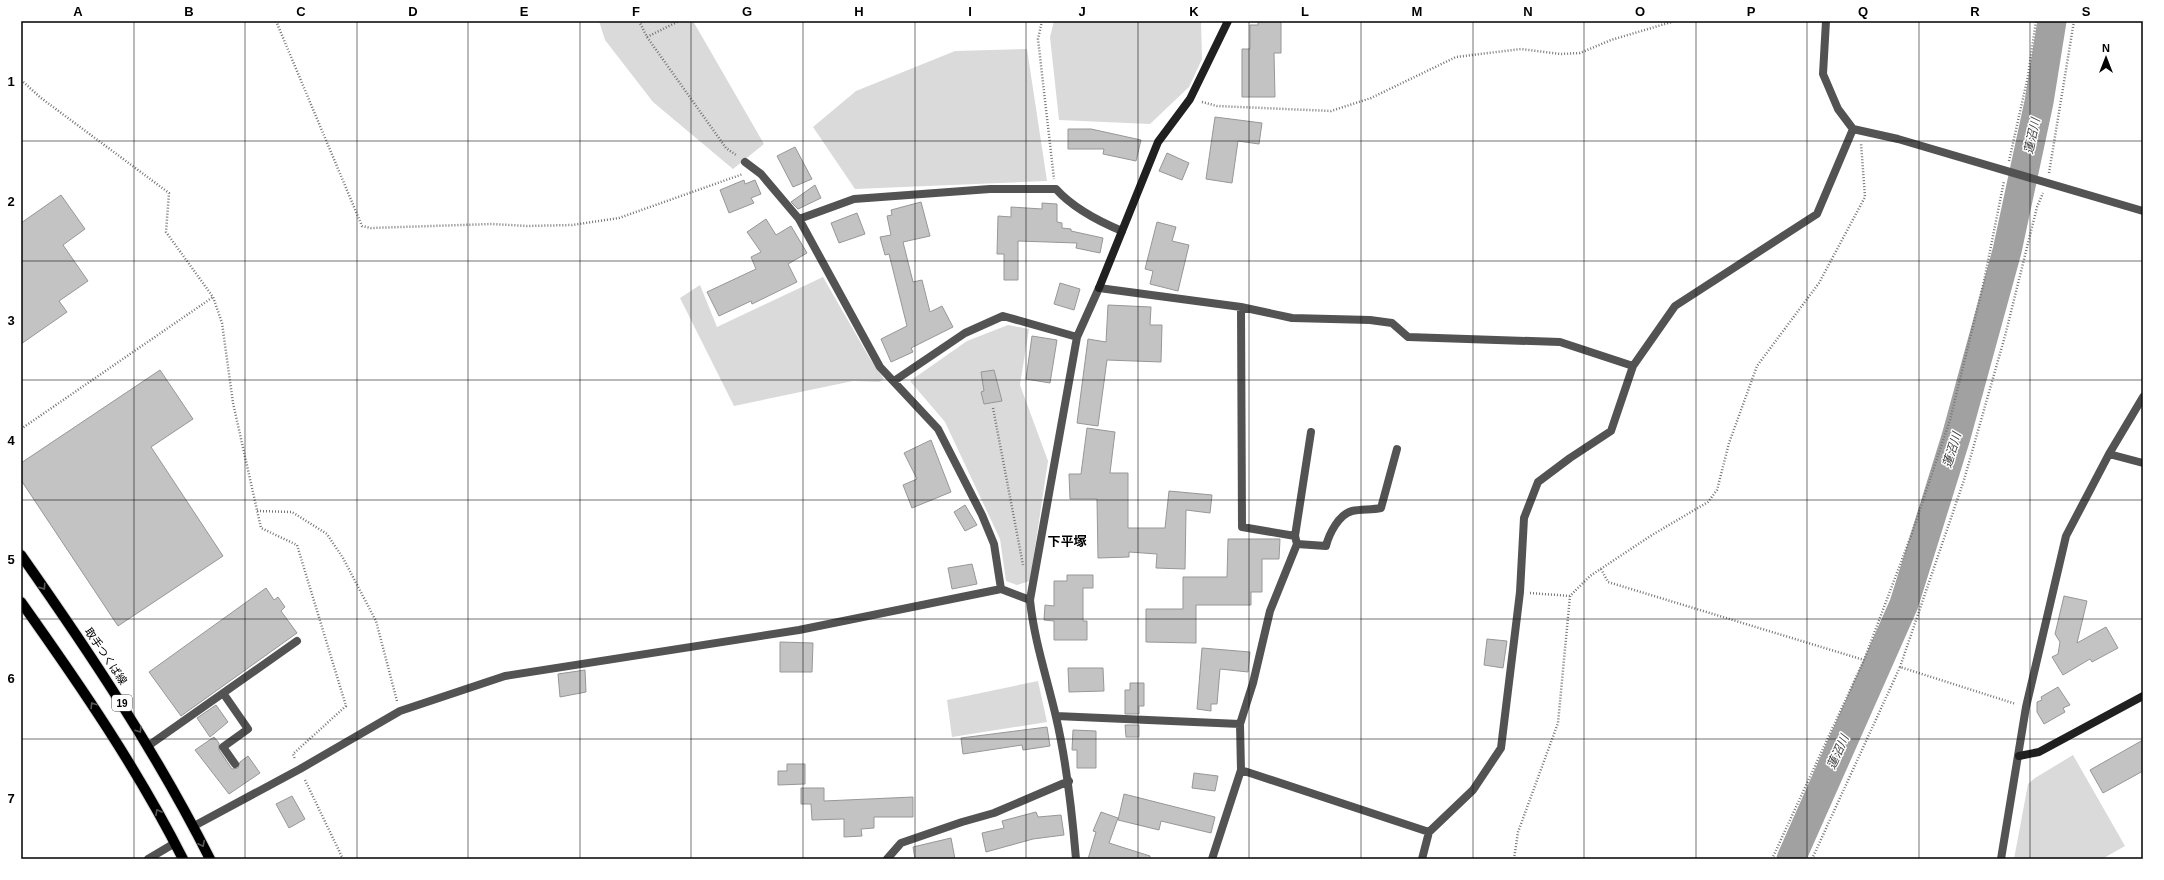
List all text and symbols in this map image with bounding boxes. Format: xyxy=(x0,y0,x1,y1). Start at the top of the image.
text: A xyxy=(73,4,83,19)
text: B xyxy=(184,4,194,19)
text: C xyxy=(296,4,306,19)
text: D xyxy=(408,4,418,19)
text: E xyxy=(520,4,529,19)
text: F xyxy=(632,4,640,19)
text: G xyxy=(742,4,752,19)
text: H xyxy=(854,4,864,19)
text: I xyxy=(968,4,972,19)
text: J xyxy=(1078,4,1086,19)
text: K xyxy=(1189,4,1199,19)
text: L xyxy=(1301,4,1309,19)
text: M xyxy=(1412,4,1422,19)
text: N xyxy=(1523,4,1533,19)
text: O xyxy=(1635,4,1645,19)
text: P xyxy=(1747,4,1756,19)
text: Q xyxy=(1858,4,1868,19)
text: R xyxy=(1970,4,1980,19)
text: S xyxy=(2082,4,2091,19)
north arrow xyxy=(2086,38,2126,78)
text: N xyxy=(2102,42,2110,54)
text: 1 xyxy=(7,74,15,89)
water label: 蓮沼川 xyxy=(2021,115,2043,155)
text: 2 xyxy=(7,194,15,209)
text: 3 xyxy=(7,313,15,328)
water label: 蓮沼川 xyxy=(1940,429,1965,469)
text: 4 xyxy=(7,433,15,448)
district label: 下平塚 xyxy=(1047,534,1087,549)
text: 5 xyxy=(7,552,15,567)
one-way arrow xyxy=(38,583,46,590)
street label: 取手つくば線 xyxy=(83,625,129,687)
text: 6 xyxy=(7,671,15,686)
road number: 19 xyxy=(112,695,132,711)
one-way arrow xyxy=(90,702,98,709)
one-way arrow xyxy=(134,726,141,733)
water label: 蓮沼川 xyxy=(1824,731,1853,771)
text: 7 xyxy=(7,791,15,806)
one-way arrow xyxy=(156,809,163,816)
one-way arrow xyxy=(197,839,205,847)

